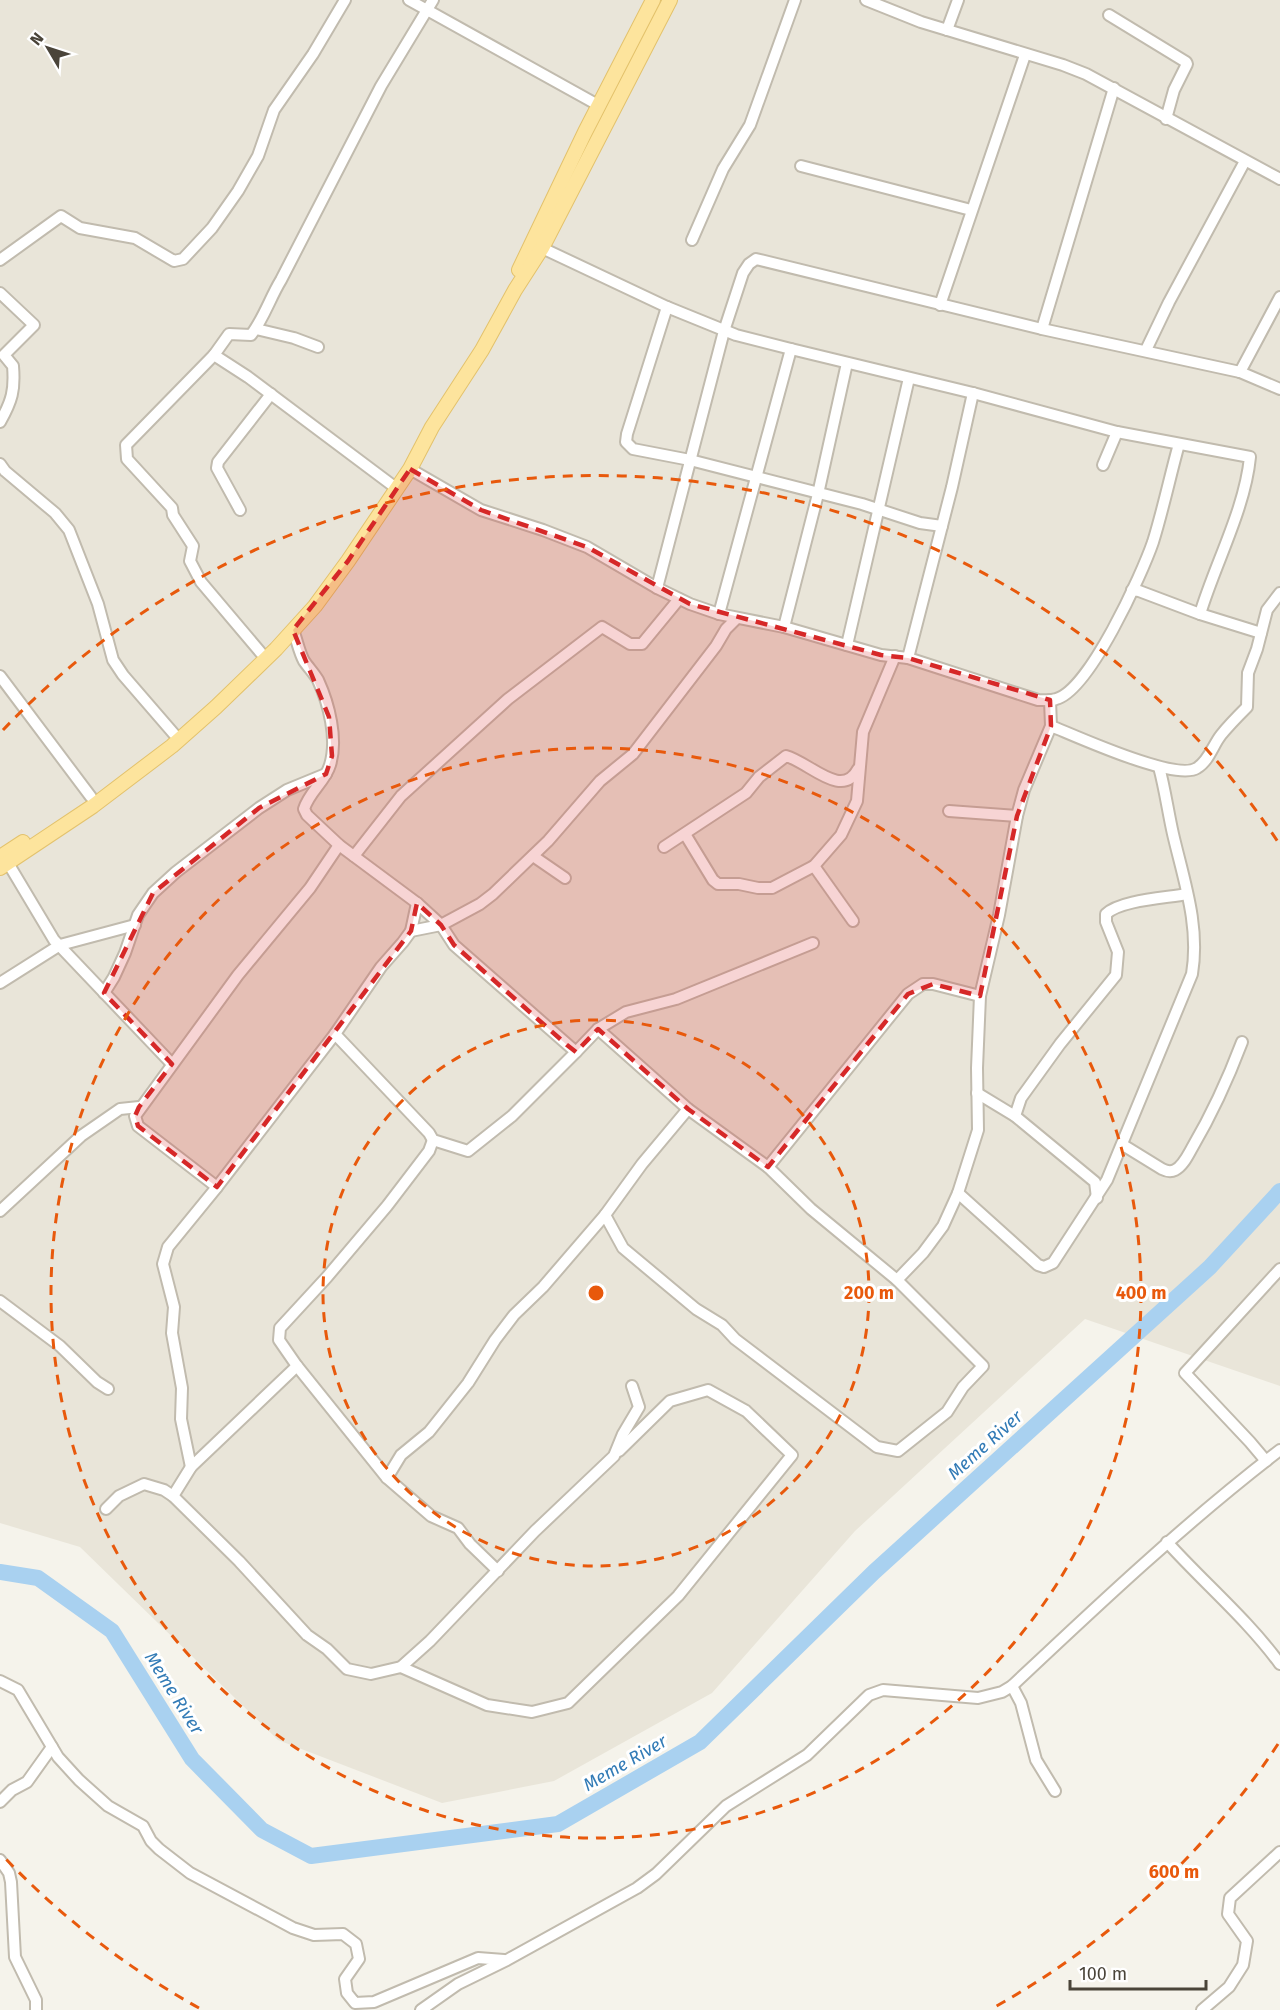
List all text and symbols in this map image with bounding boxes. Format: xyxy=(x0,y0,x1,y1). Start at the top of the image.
north arrow xyxy=(18,18,78,78)
text: N xyxy=(26,29,47,49)
text: 200 m xyxy=(844,1282,894,1304)
text: 400 m xyxy=(1116,1282,1166,1304)
centre of rings xyxy=(586,1283,606,1303)
water label: Meme River xyxy=(943,1405,1028,1484)
water label: Meme River xyxy=(140,1648,209,1739)
water label: Meme River xyxy=(579,1730,672,1796)
text: 600 m xyxy=(1149,1861,1199,1883)
scale bar xyxy=(1070,1953,1206,1991)
text: 100 m xyxy=(1079,1963,1127,1985)

